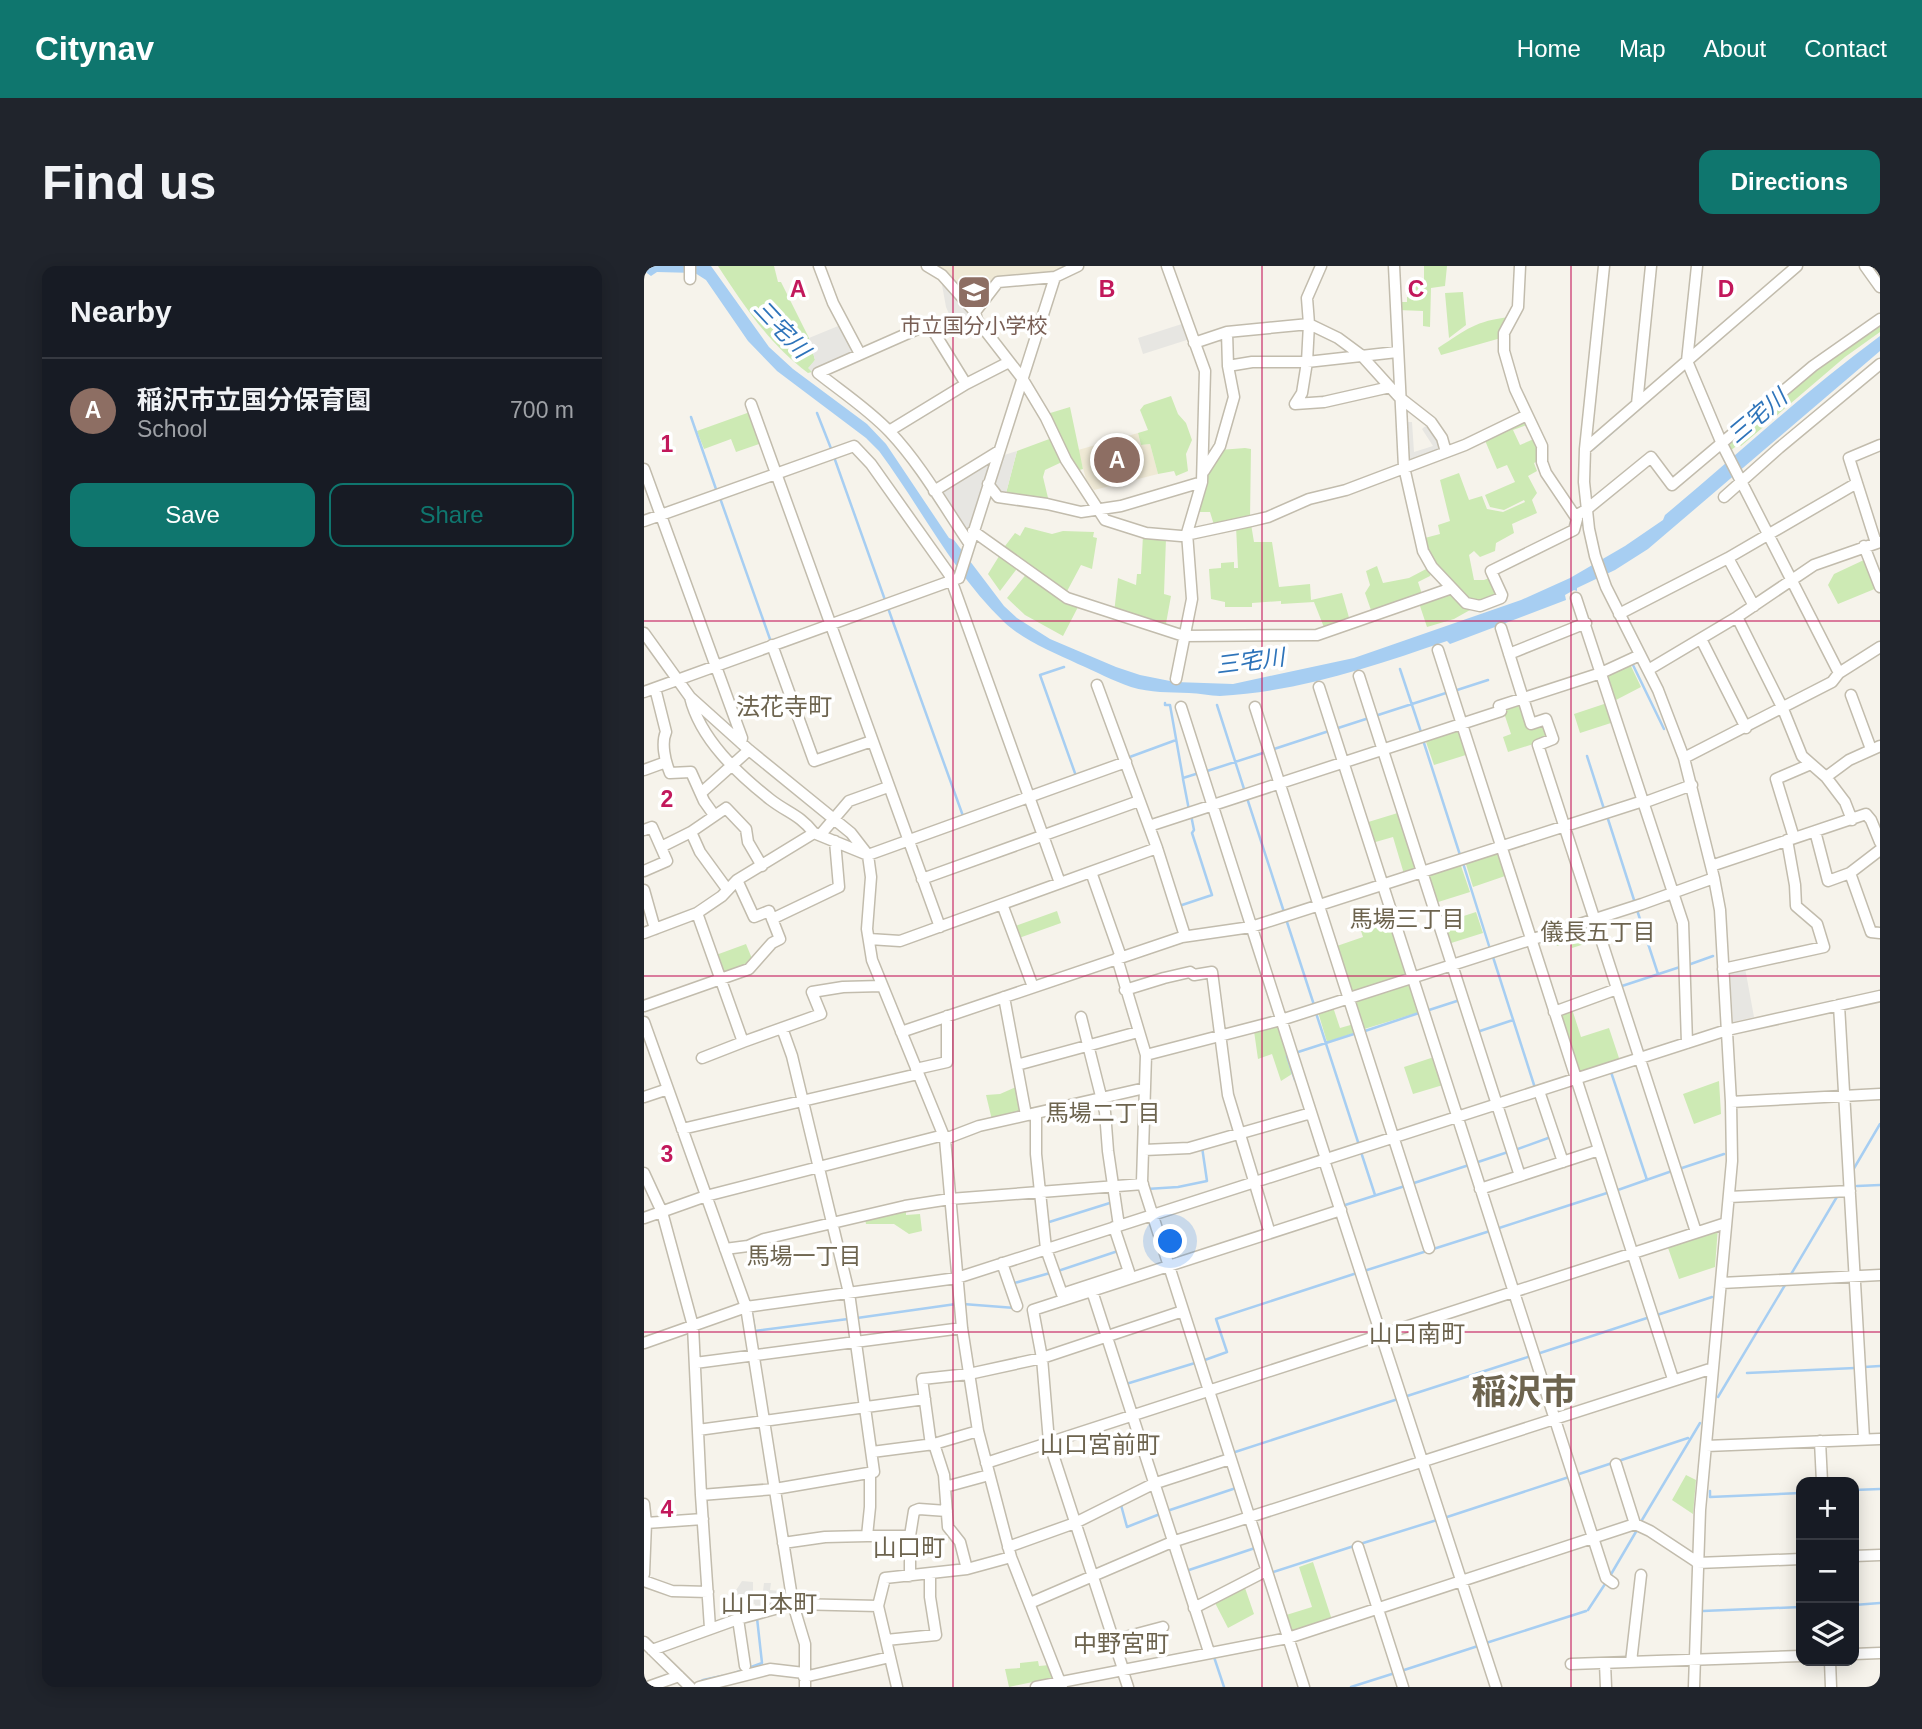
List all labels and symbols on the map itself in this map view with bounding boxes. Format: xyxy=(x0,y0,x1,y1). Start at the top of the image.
school or university icon: 市立国分小学校 xyxy=(955,273,993,311)
text: A xyxy=(790,276,806,302)
text: B xyxy=(1099,276,1115,302)
text: C xyxy=(1408,276,1424,302)
text: D xyxy=(1718,276,1734,302)
water label: 三宅川 xyxy=(749,295,817,365)
place label: 市立国分小学校 xyxy=(901,314,1048,337)
water label: 三宅川 xyxy=(1722,382,1794,448)
text: 1 xyxy=(661,431,674,457)
pin: A xyxy=(1094,434,1140,486)
water label: 三宅川 xyxy=(1214,644,1289,678)
district label: 法花寺町 xyxy=(736,693,832,720)
text: 2 xyxy=(661,786,673,812)
district label: 馬場三丁目 xyxy=(1350,906,1465,932)
district label: 儀長五丁目 xyxy=(1541,919,1656,945)
district label: 馬場二丁目 xyxy=(1046,1100,1161,1126)
text: 3 xyxy=(661,1141,673,1167)
your location xyxy=(1153,1224,1187,1258)
district label: 馬場一丁目 xyxy=(747,1243,862,1269)
district label: 山口南町 xyxy=(1369,1320,1465,1347)
district label: 稲沢市 xyxy=(1471,1372,1577,1411)
district label: 山口宮前町 xyxy=(1040,1431,1160,1458)
text: 4 xyxy=(661,1496,674,1522)
district label: 山口町 xyxy=(873,1534,945,1561)
district label: 山口本町 xyxy=(721,1590,817,1617)
district label: 中野宮町 xyxy=(1073,1630,1169,1657)

